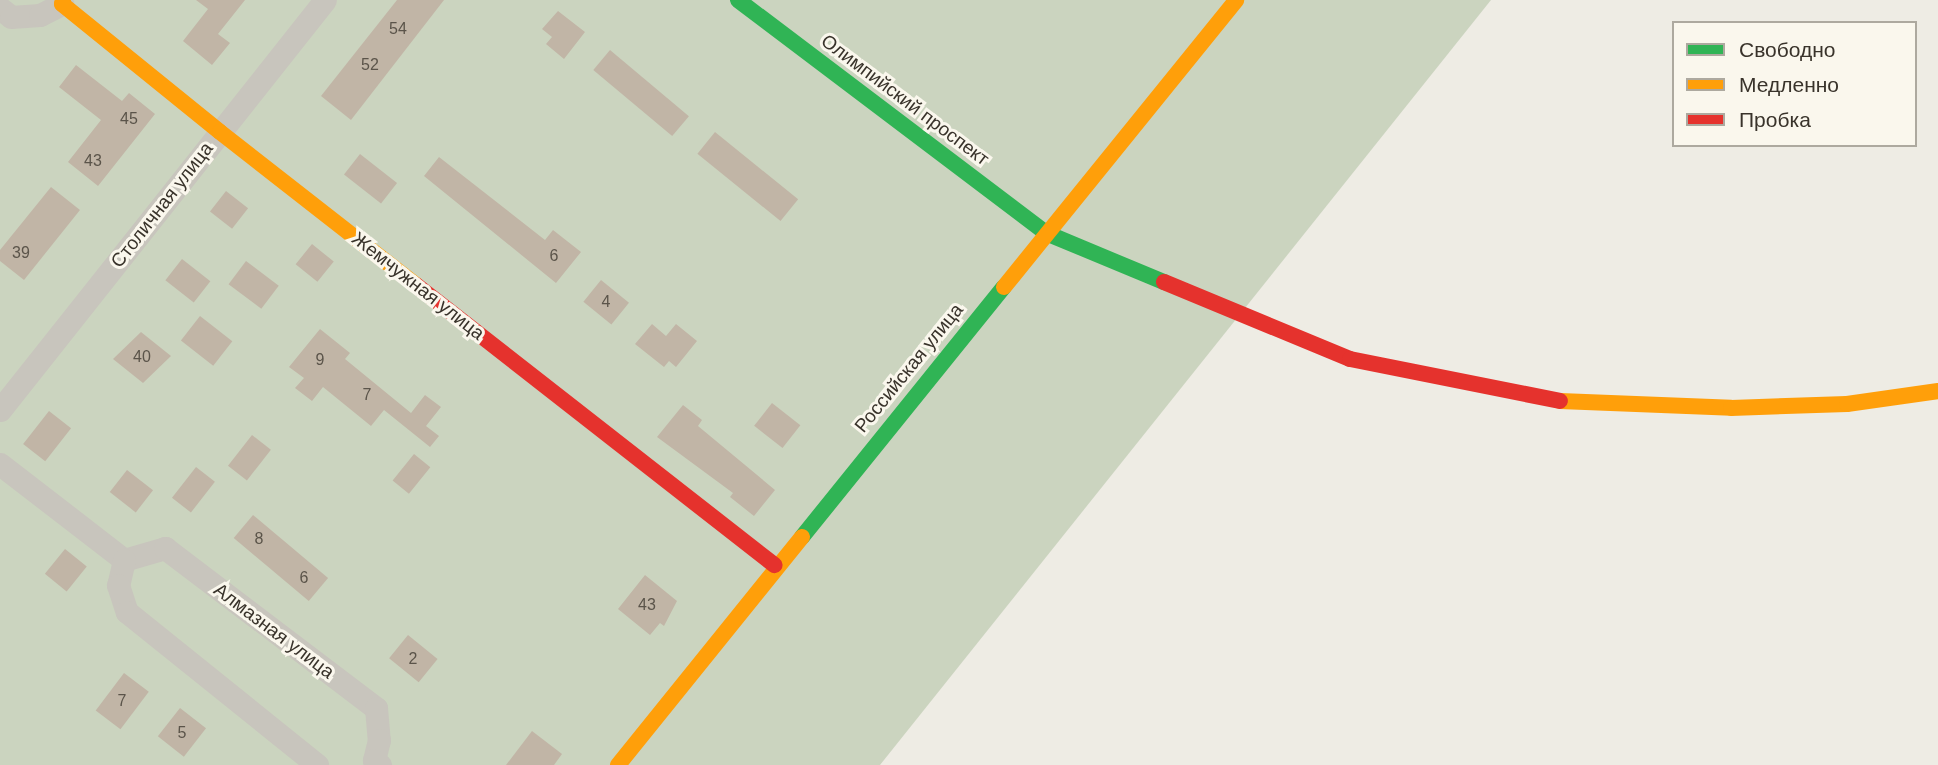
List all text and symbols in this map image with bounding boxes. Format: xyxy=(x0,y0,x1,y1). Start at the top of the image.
house number: 54 xyxy=(389,19,407,39)
legend xyxy=(1672,21,1917,147)
street label: Олимпийский проспект xyxy=(817,29,993,171)
text: Свободно xyxy=(1739,38,1836,61)
house number: 52 xyxy=(361,55,379,75)
text: Медленно xyxy=(1739,73,1839,96)
text: Пробка xyxy=(1739,108,1811,131)
house number: 45 xyxy=(120,109,138,129)
street label: Столичная улица xyxy=(106,138,218,272)
house number: 43 xyxy=(84,151,102,171)
street label: Жемчужная улица xyxy=(347,227,489,345)
house number: 39 xyxy=(12,243,30,263)
house number: 6 xyxy=(550,246,558,266)
house number: 4 xyxy=(602,292,610,312)
street label: Российская улица xyxy=(850,299,968,437)
house number: 40 xyxy=(133,347,151,367)
house number: 9 xyxy=(316,350,324,370)
house number: 7 xyxy=(363,385,371,405)
house number: 8 xyxy=(255,529,263,549)
house number: 6 xyxy=(300,568,308,588)
street label: Алмазная улица xyxy=(209,578,339,684)
house number: 43 xyxy=(638,595,656,615)
house number: 2 xyxy=(409,649,417,669)
house number: 7 xyxy=(118,691,126,711)
house number: 5 xyxy=(178,723,186,743)

